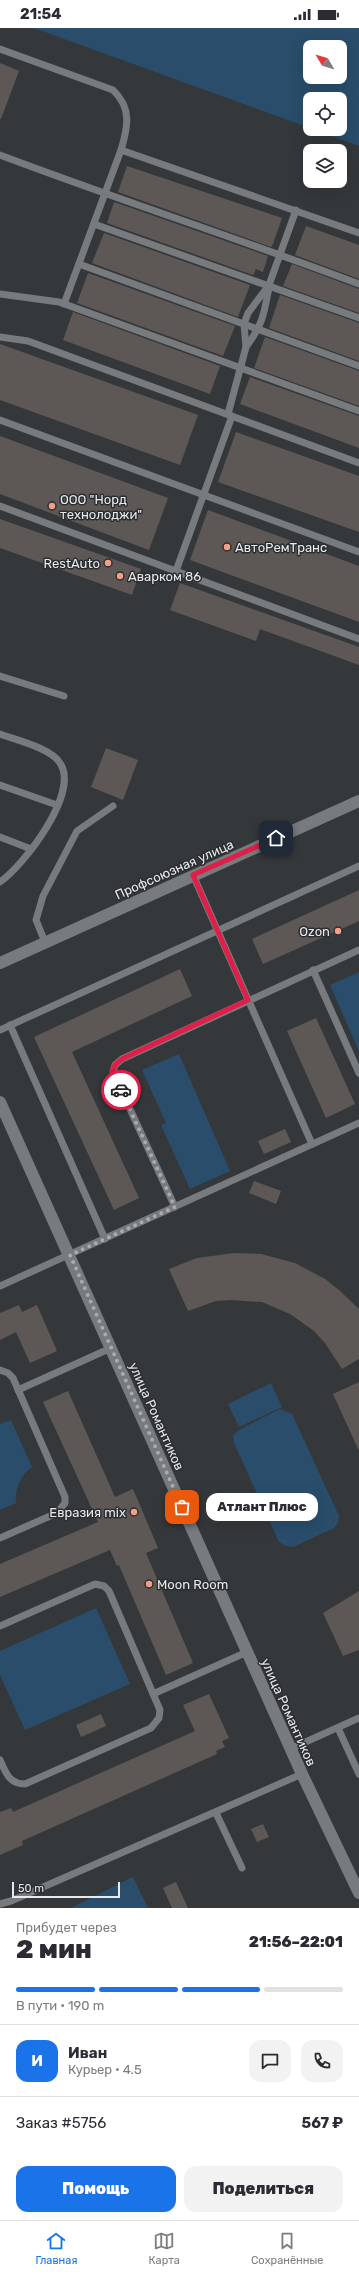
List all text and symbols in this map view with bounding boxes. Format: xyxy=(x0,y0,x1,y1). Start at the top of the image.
text: 21:54 xyxy=(20,5,62,23)
north arrow xyxy=(303,40,347,84)
map controls xyxy=(303,40,347,188)
button: locate xyxy=(303,92,347,136)
button: layers xyxy=(303,144,347,188)
place label: ООО "Норд технолоджи" xyxy=(60,492,142,522)
marker: ООО "Норд технолоджи" xyxy=(47,501,57,511)
place label: АвтоРемТранс xyxy=(235,540,327,555)
marker: АвтоРемТранс xyxy=(222,542,232,552)
place label: RestAuto xyxy=(44,556,100,571)
marker: RestAuto xyxy=(103,558,113,568)
place label: Аварком 86 xyxy=(128,569,201,584)
marker: Аварком 86 xyxy=(115,571,125,581)
pin xyxy=(259,821,293,855)
icon: home xyxy=(265,827,287,849)
street label: Профсоюзная улица xyxy=(113,837,236,902)
place label: Ozon xyxy=(299,924,330,939)
marker: Ozon xyxy=(333,926,343,936)
courier xyxy=(101,1070,141,1110)
icon: car xyxy=(110,1079,132,1101)
street label: улица Романтиков xyxy=(126,1360,187,1472)
pin xyxy=(165,1490,199,1524)
callout: Атлант Плюс xyxy=(206,1493,318,1521)
icon: bag xyxy=(171,1496,193,1518)
text: Атлант Плюс xyxy=(217,1499,307,1514)
place label: Евразия mix xyxy=(49,1505,126,1520)
marker: Евразия mix xyxy=(129,1507,139,1517)
place label: Moon Room xyxy=(157,1577,228,1592)
marker: Moon Room xyxy=(144,1579,154,1589)
street label: улица Романтиков xyxy=(258,1656,319,1768)
scale bar xyxy=(12,1880,120,1899)
text: 50 m xyxy=(18,1882,44,1895)
text: Прибудет через xyxy=(16,1920,117,1935)
text: 21:56–22:01 xyxy=(249,1933,343,1951)
text: 2 мин xyxy=(16,1934,92,1965)
text: В пути · 190 m xyxy=(16,1998,104,2013)
button: chat xyxy=(249,2040,291,2082)
button: phone xyxy=(301,2040,343,2082)
text: Иван xyxy=(68,2044,107,2062)
text: И xyxy=(31,2052,43,2070)
text: Курьер · 4.5 xyxy=(68,2062,142,2077)
text: Заказ #5756 xyxy=(16,2114,106,2132)
text: 567 ₽ xyxy=(301,2114,343,2132)
button: Помощь xyxy=(16,2166,176,2212)
button: Поделиться xyxy=(184,2166,343,2212)
tab: Главная xyxy=(36,2230,77,2267)
tab: Карта xyxy=(149,2230,180,2267)
tab: Сохранённые xyxy=(251,2230,323,2267)

